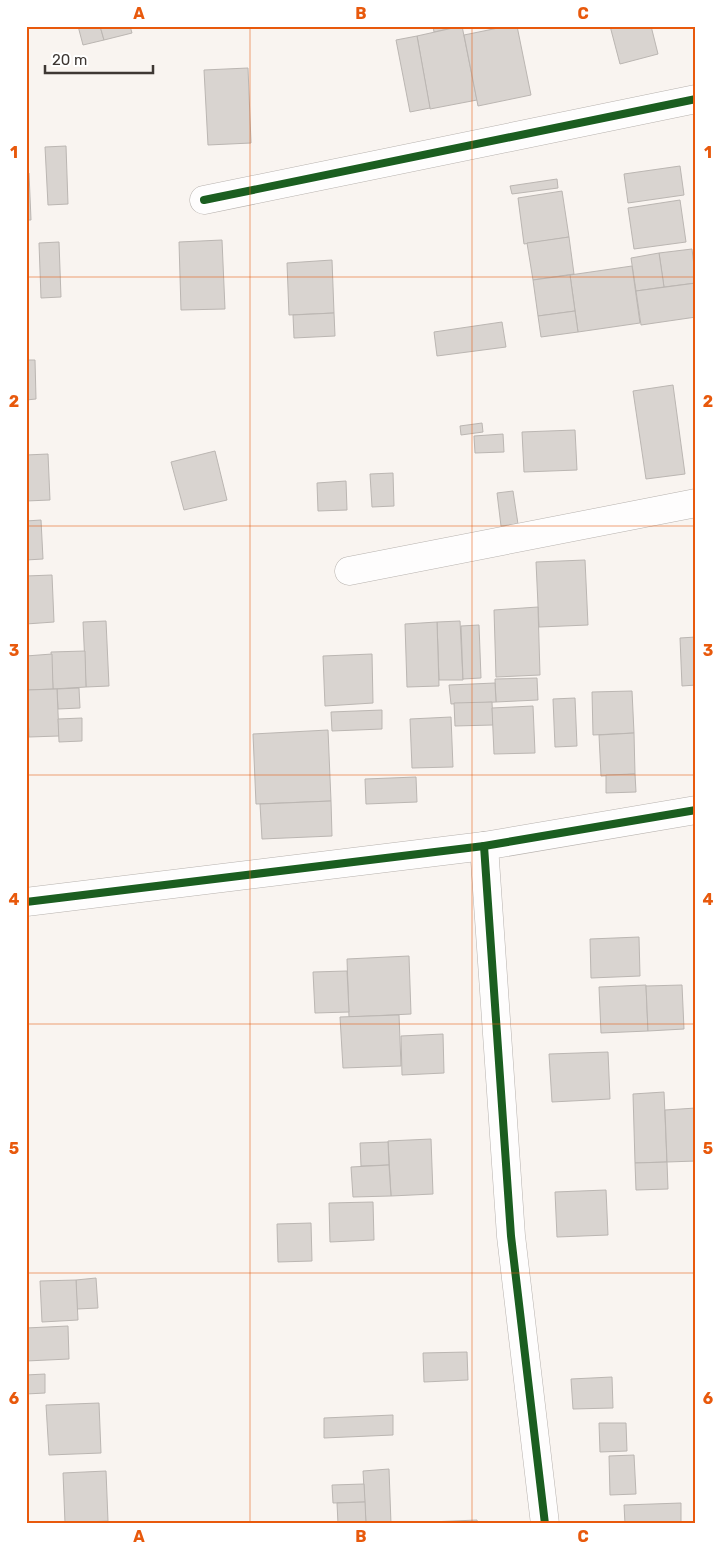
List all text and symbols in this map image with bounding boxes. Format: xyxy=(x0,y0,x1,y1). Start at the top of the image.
text: A xyxy=(133,4,145,23)
text: B xyxy=(355,4,367,23)
text: C xyxy=(577,4,589,23)
scale bar xyxy=(45,42,152,74)
text: 20 m xyxy=(52,51,87,69)
text: 1 xyxy=(10,143,18,162)
text: 1 xyxy=(704,143,712,162)
text: 2 xyxy=(9,392,19,411)
text: 2 xyxy=(703,392,713,411)
text: 3 xyxy=(9,641,19,660)
text: 3 xyxy=(703,641,713,660)
text: 4 xyxy=(9,890,20,909)
text: 4 xyxy=(703,890,714,909)
text: 5 xyxy=(9,1139,19,1158)
text: 5 xyxy=(703,1139,713,1158)
text: 6 xyxy=(9,1389,19,1408)
text: 6 xyxy=(703,1389,713,1408)
text: A xyxy=(133,1527,145,1546)
text: B xyxy=(355,1527,367,1546)
text: C xyxy=(577,1527,589,1546)

